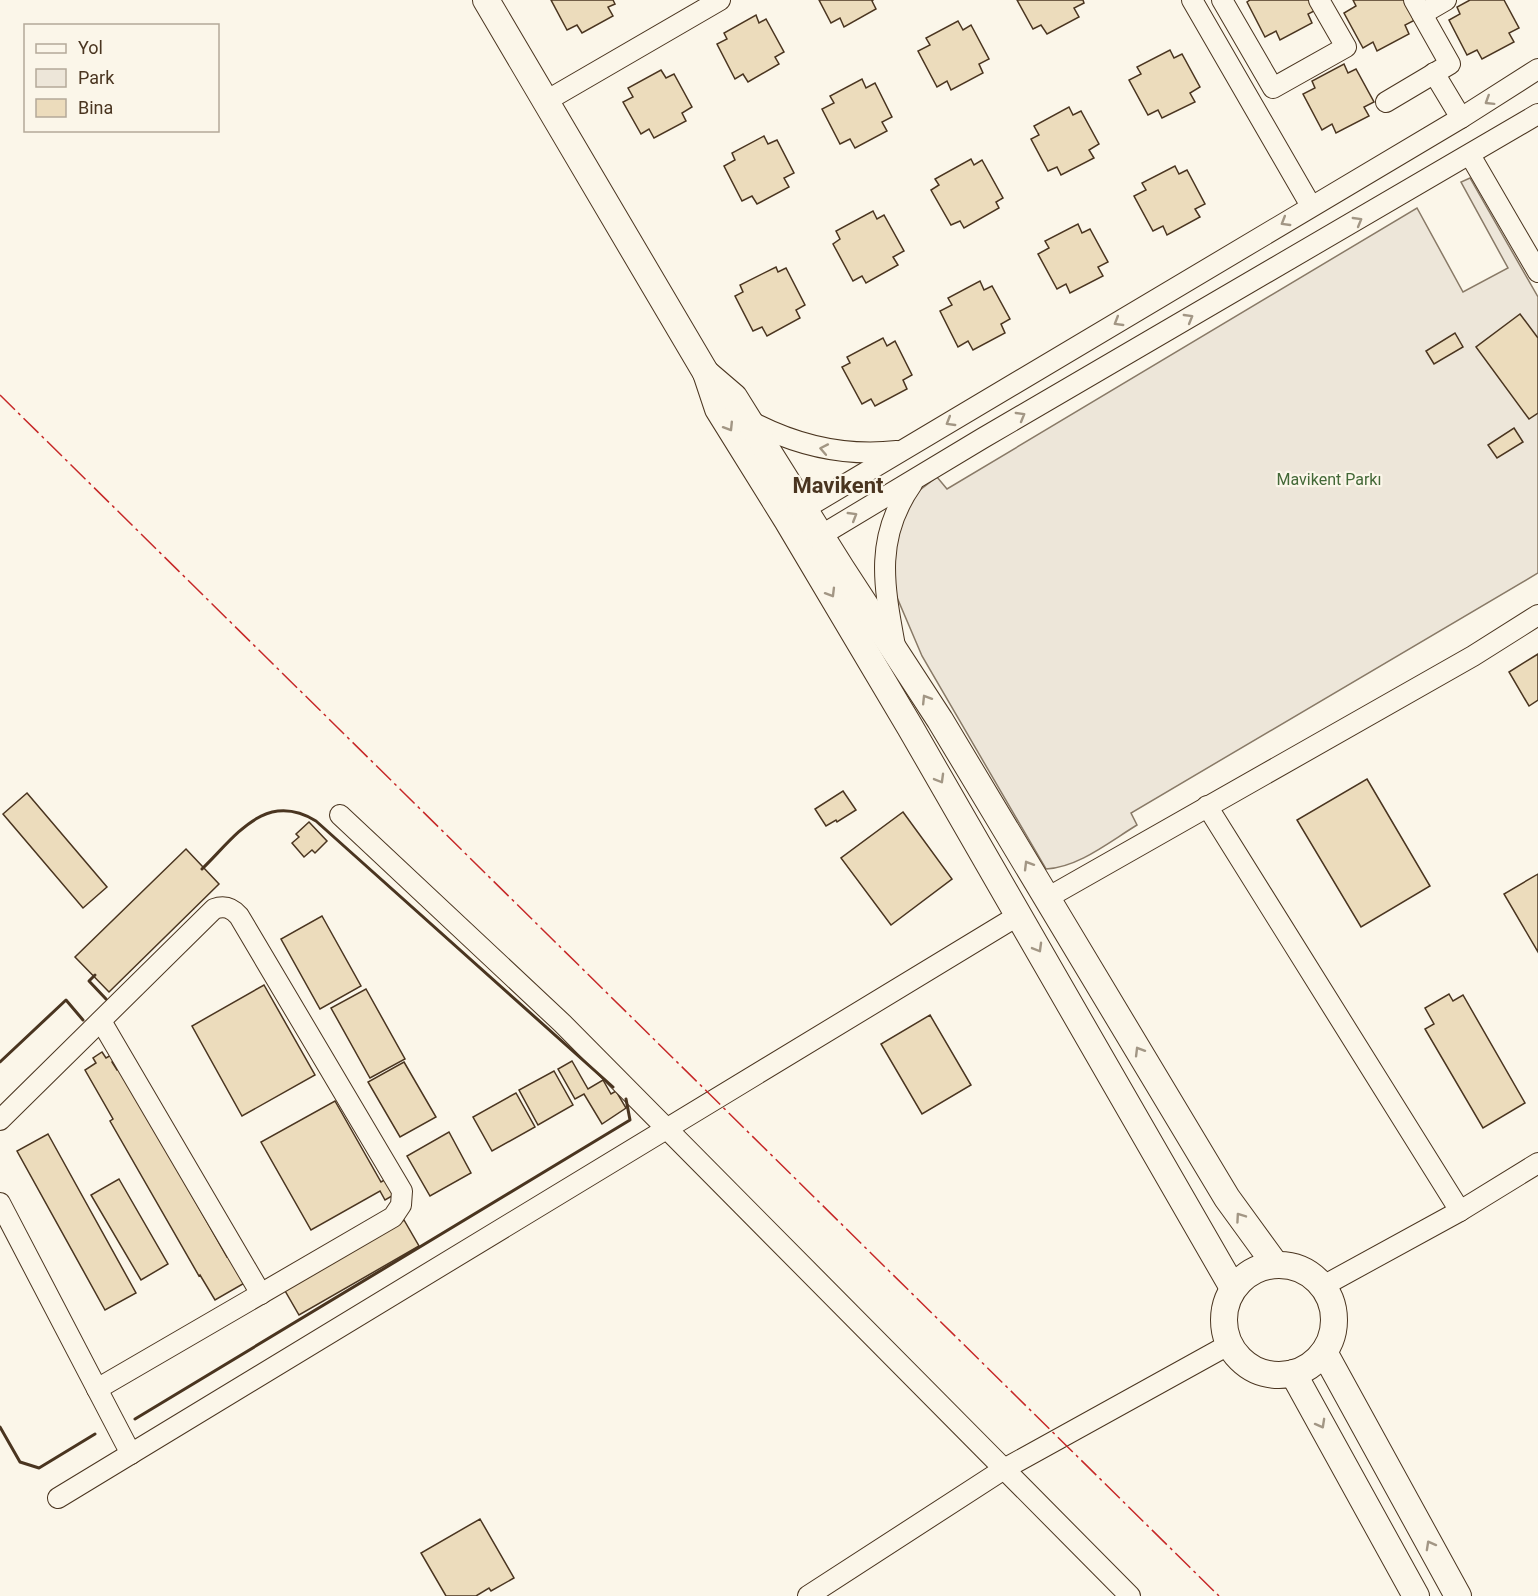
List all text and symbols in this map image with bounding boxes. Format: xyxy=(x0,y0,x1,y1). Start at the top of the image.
legend xyxy=(24,24,219,132)
text: Yol xyxy=(78,37,103,58)
text: Park xyxy=(78,67,115,88)
one-way arrow xyxy=(1485,93,1495,105)
text: Bina xyxy=(78,97,113,118)
one-way arrow xyxy=(1281,214,1291,226)
one-way arrow xyxy=(1352,216,1362,228)
one-way arrow xyxy=(1183,314,1193,326)
one-way arrow xyxy=(1114,315,1124,326)
one-way arrow xyxy=(1014,412,1025,424)
one-way arrow xyxy=(946,415,956,426)
one-way arrow xyxy=(721,421,733,431)
one-way arrow xyxy=(819,443,829,456)
park label: Mavikent Parkı xyxy=(1277,470,1381,489)
district label: Mavikent xyxy=(792,473,884,498)
one-way arrow xyxy=(847,512,857,524)
one-way arrow xyxy=(823,587,835,597)
one-way arrow xyxy=(922,695,934,705)
one-way arrow xyxy=(933,773,945,783)
one-way arrow xyxy=(1024,861,1035,872)
one-way arrow xyxy=(1031,941,1043,952)
one-way arrow xyxy=(1134,1047,1146,1057)
one-way arrow xyxy=(1236,1213,1247,1224)
one-way arrow xyxy=(1314,1418,1325,1429)
one-way arrow xyxy=(1426,1541,1437,1551)

